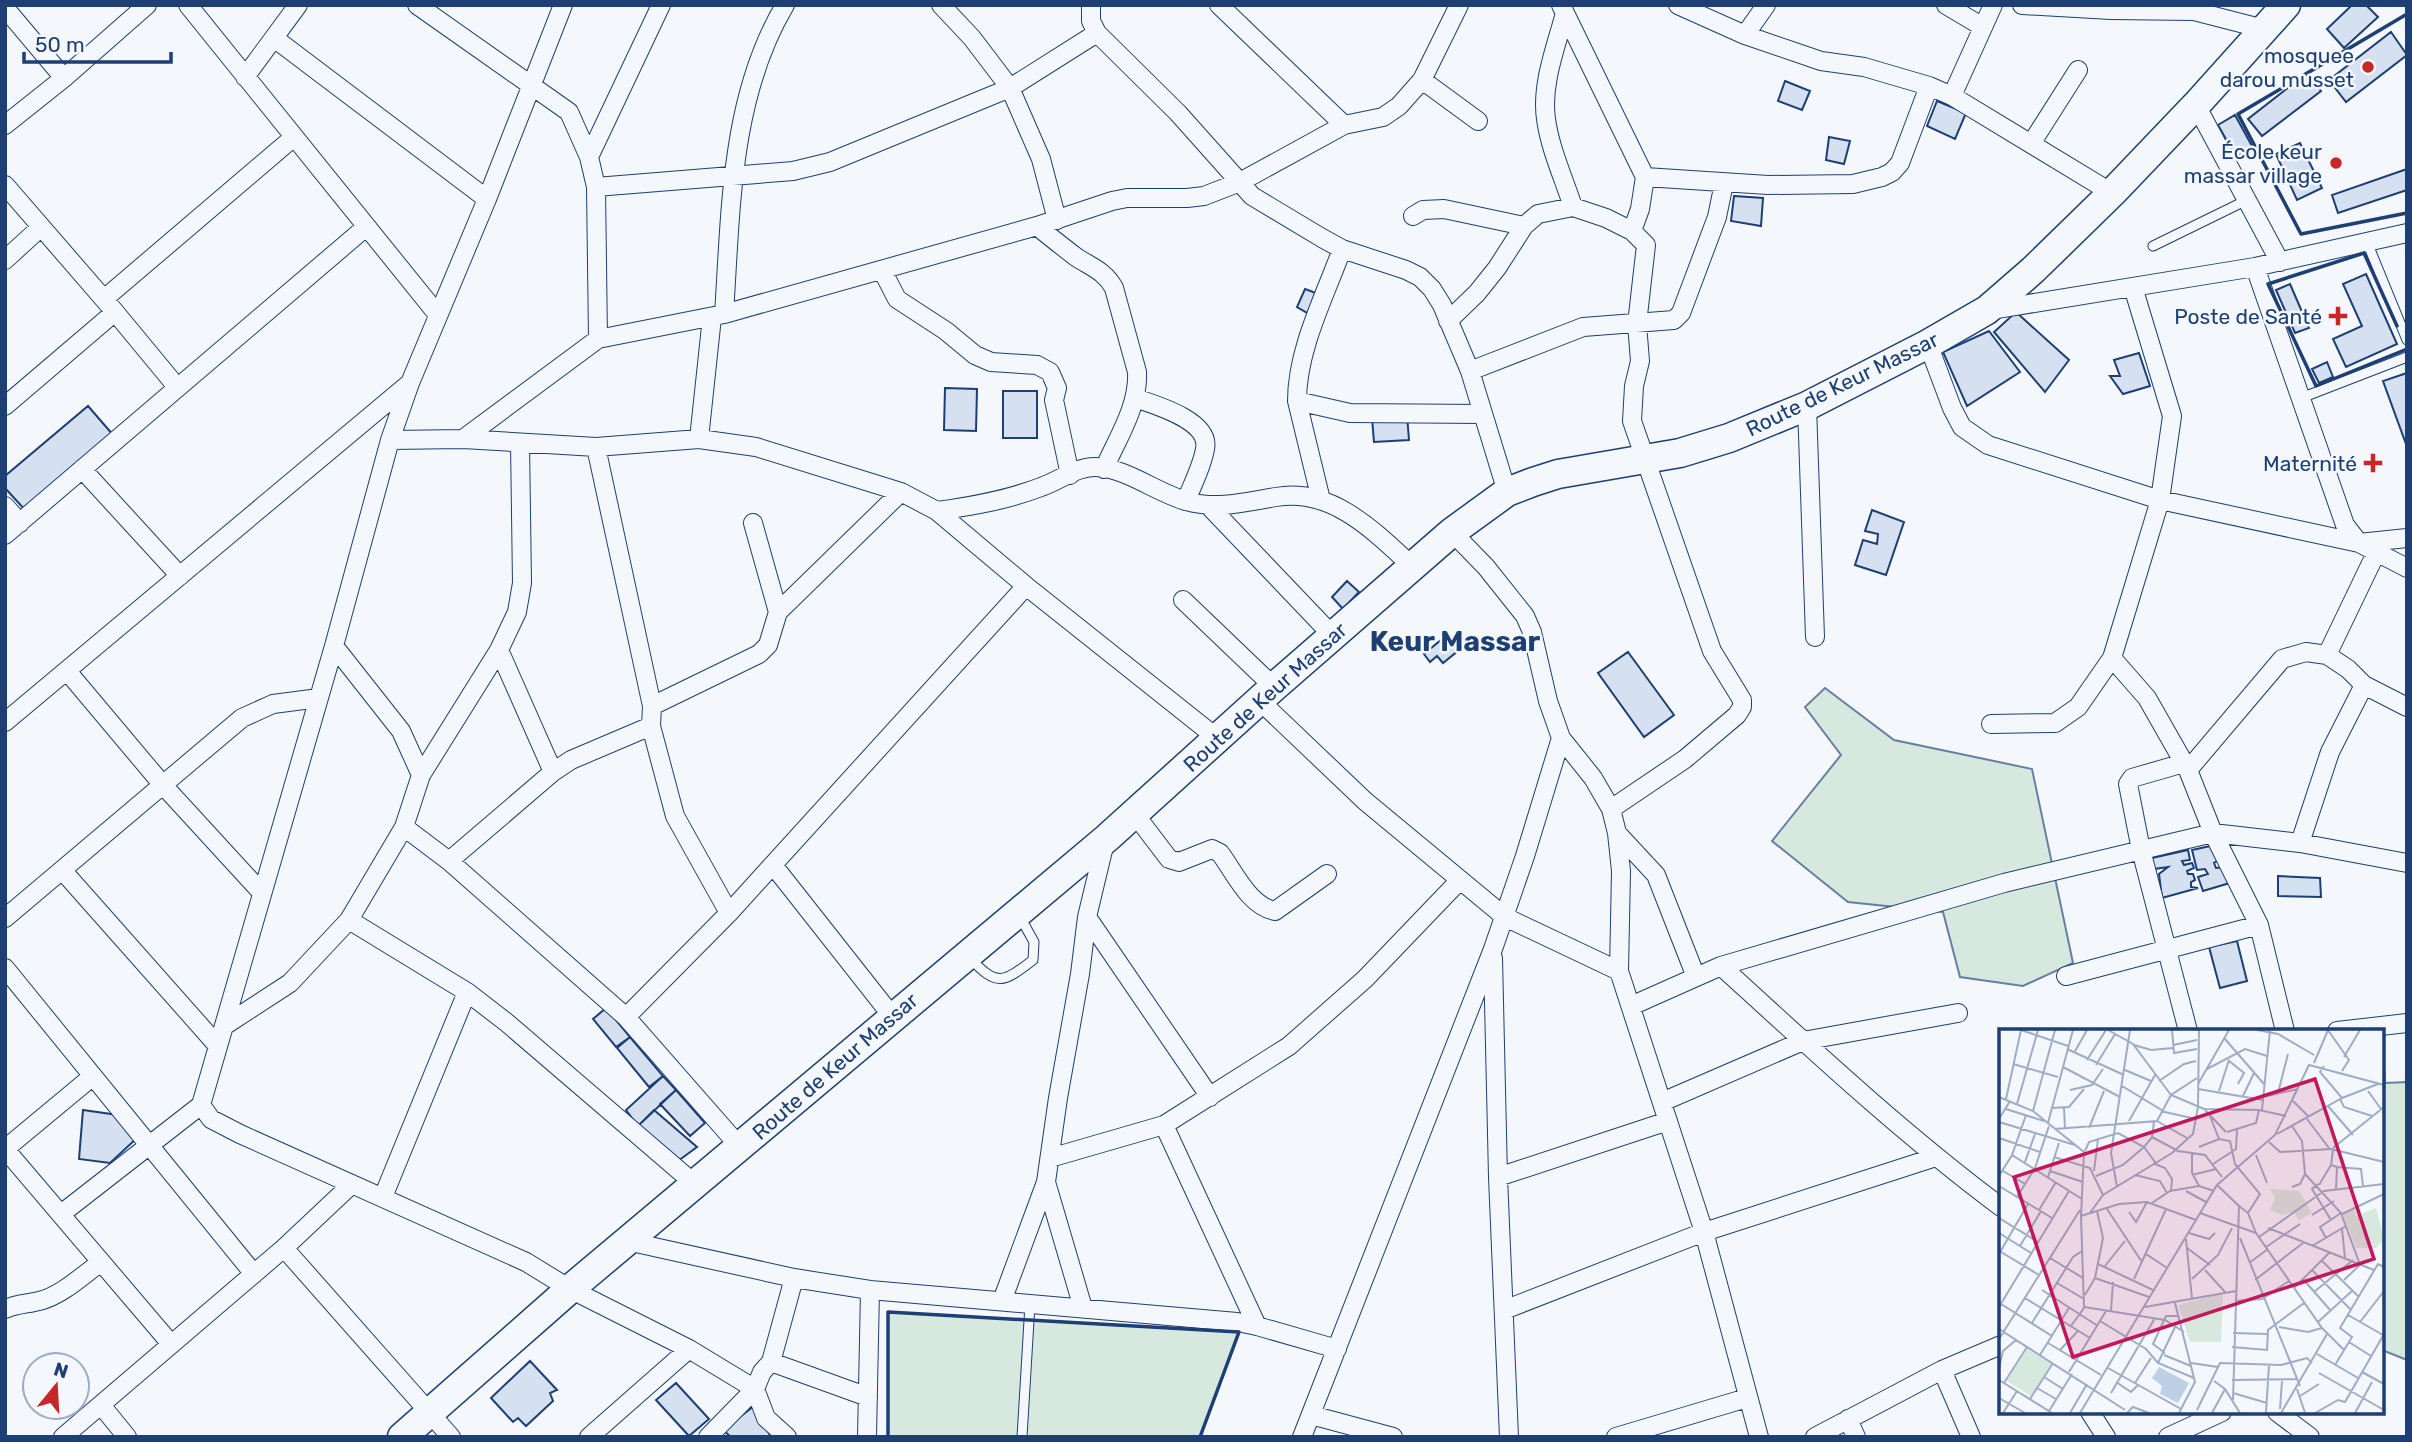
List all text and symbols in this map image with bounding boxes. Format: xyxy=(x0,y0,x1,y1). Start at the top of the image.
scale bar xyxy=(24,21,172,65)
text: 50 m xyxy=(35,32,85,57)
place label: mosquee darou musset xyxy=(2220,43,2354,92)
marker: mosquee darou musset xyxy=(2360,59,2376,75)
place label: École keur massar village xyxy=(2184,139,2322,188)
marker: École keur massar village xyxy=(2328,155,2344,171)
place label: Poste de Santé xyxy=(2174,304,2322,329)
marker: Poste de Santé xyxy=(2328,306,2348,326)
street label: Route de Keur Massar xyxy=(1742,326,1942,442)
place label: Maternité xyxy=(2263,451,2357,476)
marker: Maternité xyxy=(2363,453,2383,473)
street label: Route de Keur Massar xyxy=(1178,617,1352,777)
district label: Keur Massar xyxy=(1370,625,1540,658)
street label: Route de Keur Massar xyxy=(747,987,923,1145)
inset map xyxy=(1999,1029,2384,1414)
north arrow xyxy=(21,1351,91,1421)
text: N xyxy=(51,1357,71,1383)

